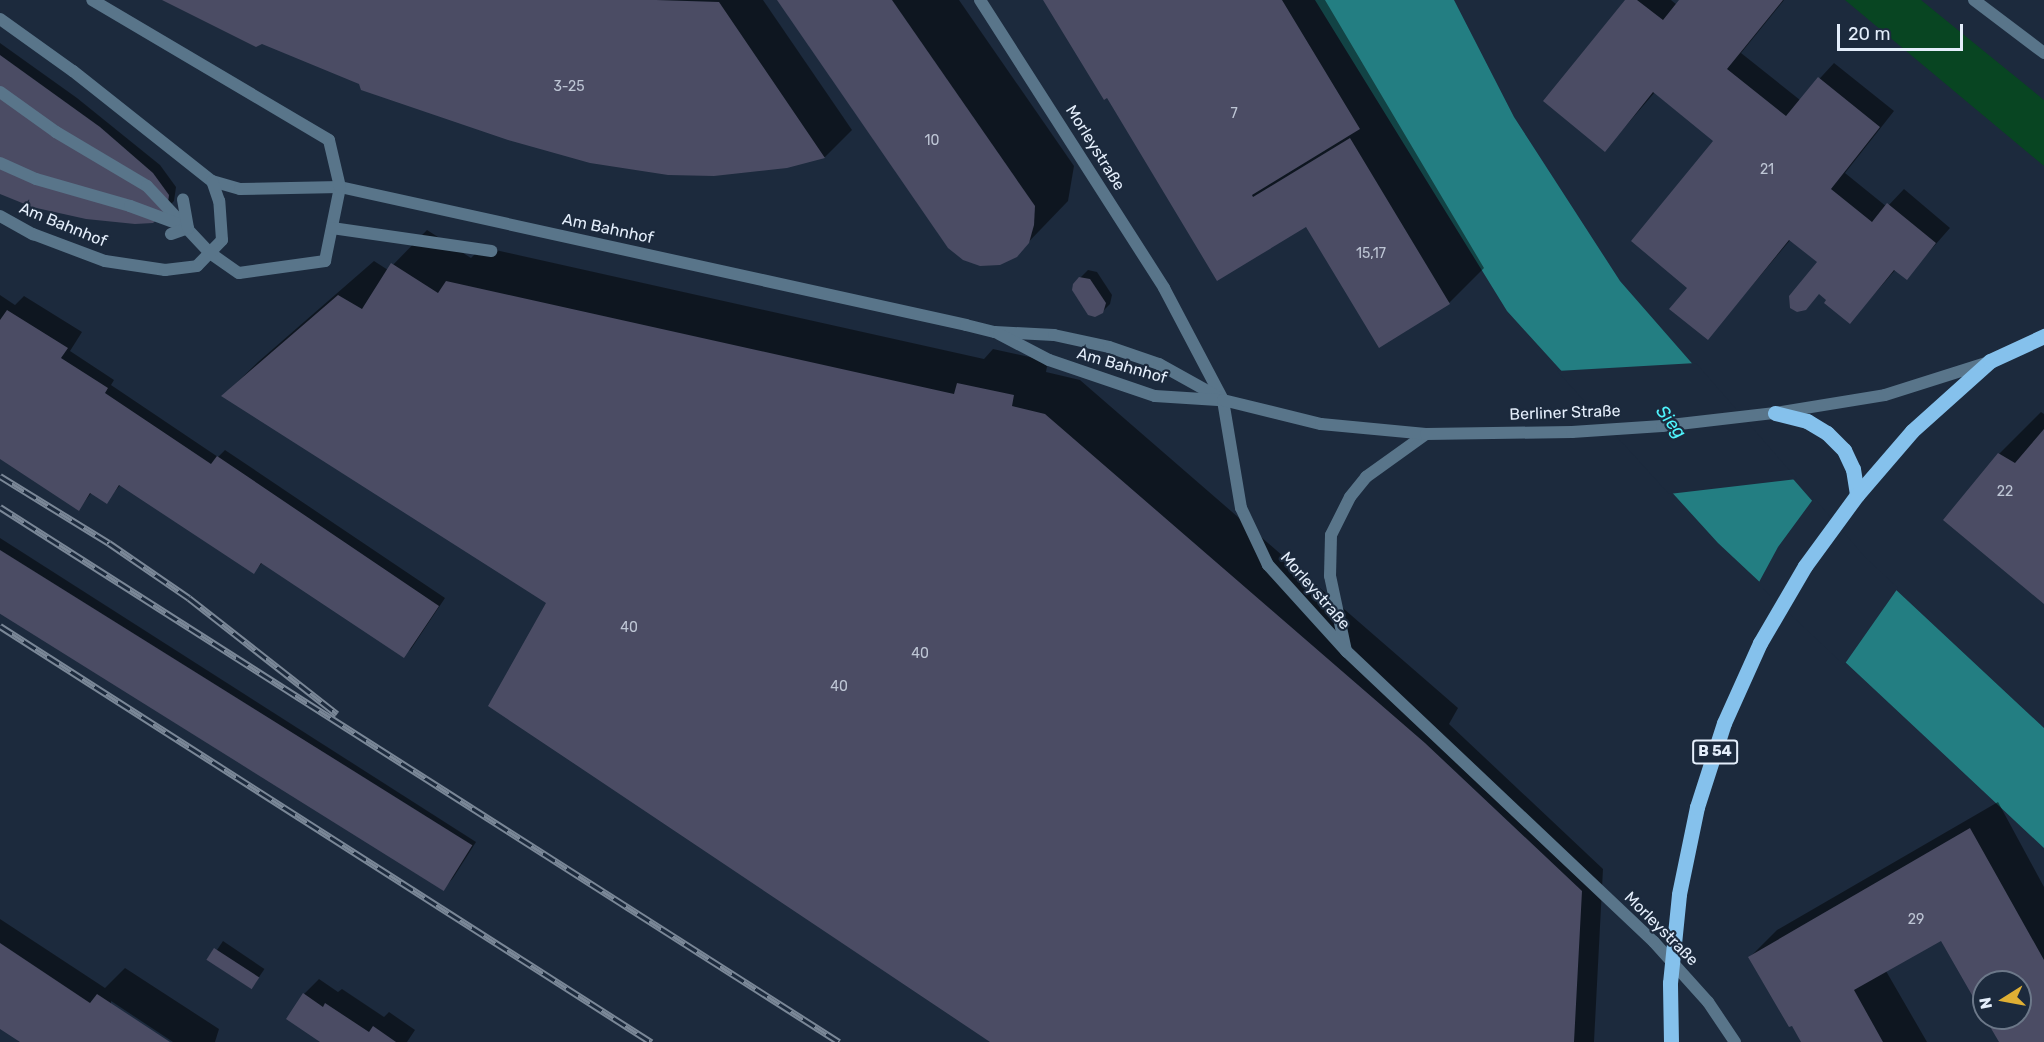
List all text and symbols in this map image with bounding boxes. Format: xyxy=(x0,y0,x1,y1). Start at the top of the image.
scale bar xyxy=(1840,12,1966,50)
text: 20 m xyxy=(1848,23,1890,45)
house number: 3-25 xyxy=(553,79,585,95)
street label: Morleystraße xyxy=(1061,102,1129,194)
house number: 7 xyxy=(1230,106,1238,122)
house number: 10 xyxy=(925,133,939,149)
house number: 21 xyxy=(1760,162,1774,178)
street label: Am Bahnhof xyxy=(16,199,110,251)
street label: Am Bahnhof xyxy=(561,210,655,248)
house number: 15,17 xyxy=(1356,246,1386,262)
street label: Am Bahnhof xyxy=(1075,344,1169,388)
street label: Berliner Straße xyxy=(1509,401,1621,425)
water label: Sieg xyxy=(1651,401,1691,443)
house number: 22 xyxy=(1997,484,2013,500)
street label: Morleystraße xyxy=(1276,548,1354,634)
house number: 40 xyxy=(620,620,638,636)
house number: 40 xyxy=(911,646,929,662)
house number: 40 xyxy=(830,679,848,695)
road number: B 54 xyxy=(1691,740,1739,764)
street label: Morleystraße xyxy=(1620,888,1702,970)
house number: 29 xyxy=(1908,912,1924,928)
north arrow xyxy=(1972,970,2032,1030)
text: N xyxy=(1975,996,1996,1011)

